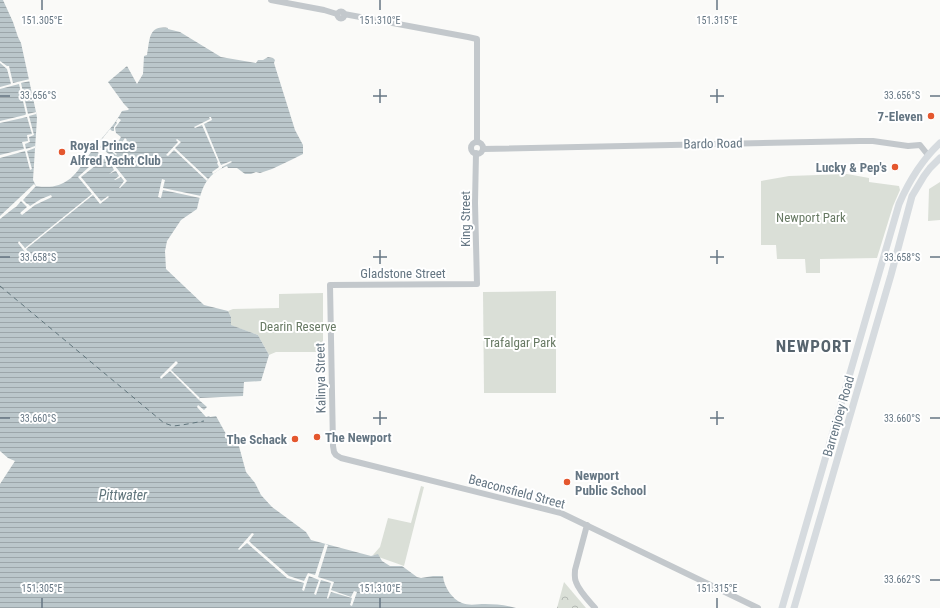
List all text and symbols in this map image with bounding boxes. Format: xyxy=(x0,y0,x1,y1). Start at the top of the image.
text: 151.305°E xyxy=(22,15,63,26)
text: 151.310°E xyxy=(360,15,401,26)
text: 151.315°E xyxy=(697,15,738,26)
text: 33.656°S xyxy=(20,90,56,101)
text: 33.656°S xyxy=(884,90,920,101)
place label: 7-Eleven xyxy=(878,109,923,124)
marker: 7-Eleven xyxy=(926,111,936,121)
street label: Bardo Road xyxy=(683,135,743,152)
place label: Royal Prince Alfred Yacht Club xyxy=(70,138,161,168)
marker: Royal Prince Alfred Yacht Club xyxy=(57,147,67,157)
place label: Lucky & Pep's xyxy=(816,160,887,175)
marker: Lucky & Pep's xyxy=(890,162,900,172)
street label: King Street xyxy=(458,191,473,247)
park label: Newport Park xyxy=(776,210,846,225)
text: 33.658°S xyxy=(20,252,56,263)
text: 33.658°S xyxy=(884,252,920,263)
street label: Gladstone Street xyxy=(360,266,446,281)
park label: Dearin Reserve xyxy=(260,319,336,334)
park label: Trafalgar Park xyxy=(484,335,556,350)
district label: NEWPORT xyxy=(776,336,852,356)
street label: Kalinya Street xyxy=(312,342,329,413)
street label: Barrenjoey Road xyxy=(820,374,857,458)
text: 33.660°S xyxy=(20,413,56,424)
text: 33.660°S xyxy=(884,413,920,424)
place label: The Newport xyxy=(325,430,392,445)
place label: The Schack xyxy=(227,432,288,447)
marker: The Newport xyxy=(312,432,322,442)
marker: The Schack xyxy=(290,434,300,444)
place label: Newport Public School xyxy=(575,468,646,498)
street label: Beaconsfield Street xyxy=(467,471,567,512)
marker: Newport Public School xyxy=(562,477,572,487)
water label: Pittwater xyxy=(99,487,148,503)
text: 33.662°S xyxy=(884,574,920,585)
text: 151.305°E xyxy=(22,583,63,594)
text: 151.310°E xyxy=(360,583,401,594)
text: 151.315°E xyxy=(697,583,738,594)

